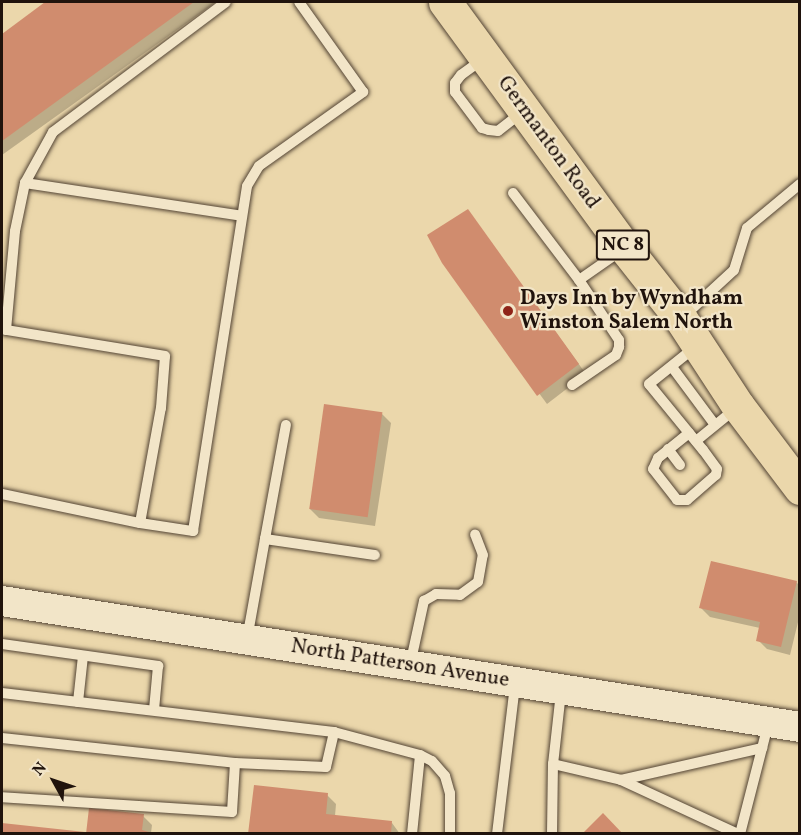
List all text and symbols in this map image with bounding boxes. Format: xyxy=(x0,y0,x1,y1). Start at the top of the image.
street label: Germanton Road xyxy=(491,72,605,214)
road number: NC 8 xyxy=(594,228,652,262)
place label: Days Inn by Wyndham Winston Salem North xyxy=(520,286,744,336)
marker: Days Inn by Wyndham Winston Salem North xyxy=(501,304,515,318)
street label: North Patterson Avenue xyxy=(289,634,511,694)
north arrow xyxy=(24,751,84,811)
text: N xyxy=(28,758,52,781)

